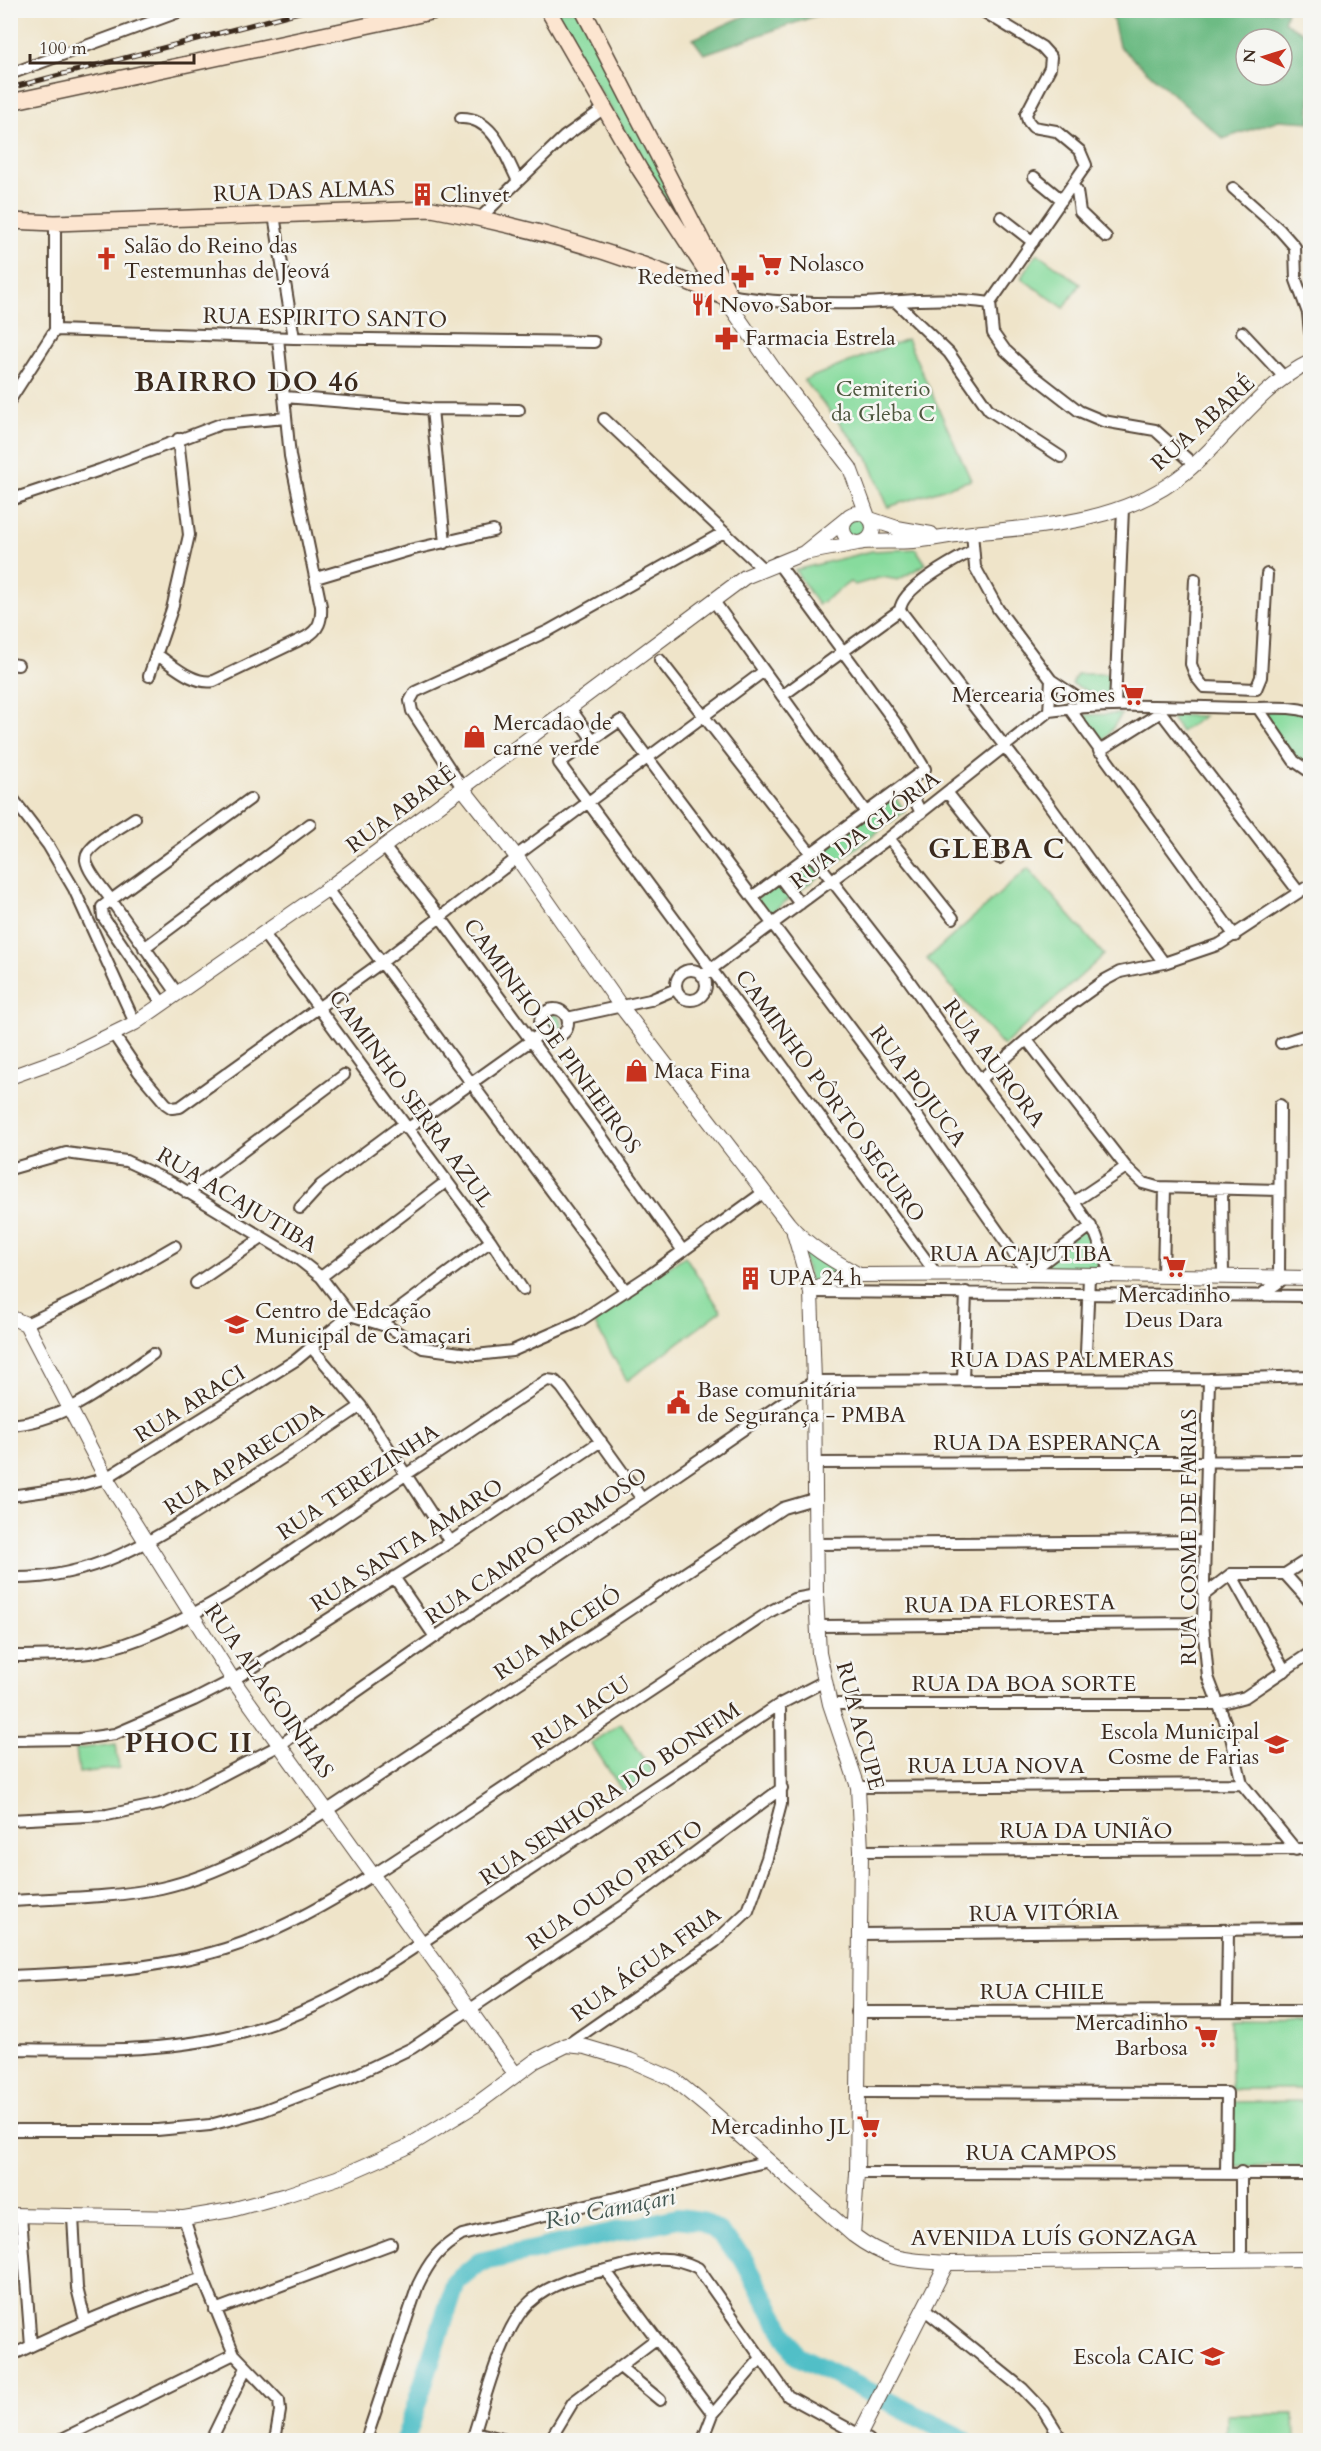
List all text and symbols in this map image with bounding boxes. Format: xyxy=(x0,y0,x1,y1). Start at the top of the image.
scale bar xyxy=(30,27,194,65)
north arrow xyxy=(1234,27,1294,87)
text: 100 m xyxy=(39,36,87,61)
text: N xyxy=(1239,48,1261,64)
street label: RUA DAS ALMAS xyxy=(213,173,395,209)
place label: Clinvet xyxy=(440,180,509,210)
building icon: Clinvet xyxy=(409,182,435,208)
place label: Salão do Reino das Testemunhas de Jeová xyxy=(124,231,331,286)
church icon: Salão do Reino das Testemunhas de Jeová xyxy=(93,246,119,272)
place label: Nolasco xyxy=(789,249,864,279)
supermarket icon: Nolasco xyxy=(758,251,784,277)
place label: Redemed xyxy=(638,262,725,292)
pharmacy icon: Redemed xyxy=(730,264,756,290)
place label: Novo Sabor xyxy=(720,290,833,320)
restaurant icon: Novo Sabor xyxy=(689,292,715,318)
street label: RUA ESPIRITO SANTO xyxy=(203,301,447,335)
place label: Farmacia Estrela xyxy=(745,323,896,353)
pharmacy icon: Farmacia Estrela xyxy=(714,325,740,351)
district label: BAIRRO DO 46 xyxy=(134,363,360,401)
street label: RUA ABARÉ xyxy=(1145,368,1261,478)
park label: Cemiterio da Gleba C xyxy=(831,374,935,429)
place label: Mercearia Gomes xyxy=(952,680,1115,710)
supermarket icon: Mercearia Gomes xyxy=(1120,682,1146,708)
place label: Mercadao de carne verde xyxy=(493,708,612,763)
shop icon: Mercadao de carne verde xyxy=(462,723,488,749)
street label: RUA ABARÉ xyxy=(340,758,462,860)
street label: RUA DA GLÓRIA xyxy=(784,764,946,896)
district label: GLEBA C xyxy=(928,830,1066,868)
street label: CAMINHO DE PINHEIROS xyxy=(456,912,648,1160)
street label: CAMINHO PÔRTO SEGURO xyxy=(728,964,932,1228)
street label: CAMINHO SERRA AZUL xyxy=(322,984,501,1214)
street label: RUA AURORA xyxy=(936,993,1052,1134)
street label: RUA POJUCA xyxy=(862,1019,974,1153)
place label: Maca Fina xyxy=(654,1056,751,1086)
shop icon: Maca Fina xyxy=(623,1058,649,1084)
street label: RUA ACAJUTIBA xyxy=(151,1140,323,1260)
street label: RUA ACAJUTIBA xyxy=(930,1239,1113,1269)
supermarket icon: Mercadinho Deus Dara xyxy=(1161,1253,1187,1279)
place label: UPA 24 h xyxy=(769,1263,862,1293)
building icon: UPA 24 h xyxy=(738,1265,764,1291)
place label: Mercadinho Deus Dara xyxy=(1118,1280,1230,1335)
place label: Centro de Edcação Municipal de Camaçari xyxy=(255,1296,471,1351)
school or university icon: Centro de Edcação Municipal de Camaçari xyxy=(224,1311,250,1337)
street label: RUA DAS PALMERAS xyxy=(950,1345,1174,1375)
street label: RUA ARACI xyxy=(129,1358,251,1450)
place label: Base comunitária de Segurança - PMBA xyxy=(697,1375,906,1430)
public building icon: Base comunitária de Segurança - PMBA xyxy=(666,1390,692,1416)
street label: RUA APARECIDA xyxy=(158,1396,330,1522)
street label: RUA COSME DE FARIAS xyxy=(1174,1409,1204,1665)
street label: RUA TEREZINHA xyxy=(271,1416,445,1547)
street label: RUA DA ESPERANÇA xyxy=(933,1428,1161,1458)
street label: RUA CAMPO FORMOSO xyxy=(419,1460,653,1632)
street label: RUA SANTA AMARO xyxy=(305,1471,509,1619)
street label: RUA MACEIÓ xyxy=(488,1580,627,1687)
street label: RUA DA FLORESTA xyxy=(904,1587,1116,1621)
street label: RUA ALAGOINHAS xyxy=(197,1598,341,1784)
street label: RUA ACUPE xyxy=(828,1658,892,1794)
street label: RUA IACU xyxy=(526,1669,636,1757)
street label: RUA DA BOA SORTE xyxy=(912,1669,1136,1699)
street label: RUA SENHORA DO BONFIM xyxy=(474,1695,747,1893)
place label: Escola Municipal Cosme de Farias xyxy=(1101,1717,1259,1772)
district label: PHOC II xyxy=(125,1724,253,1762)
school or university icon: Escola Municipal Cosme de Farias xyxy=(1264,1732,1290,1758)
street label: RUA LUA NOVA xyxy=(907,1751,1085,1781)
street label: RUA OURO PRETO xyxy=(521,1813,709,1957)
street label: RUA DA UNIÃO xyxy=(999,1816,1173,1846)
street label: RUA VITÓRIA xyxy=(969,1897,1120,1929)
street label: RUA ÁGUA FRIA xyxy=(565,1899,727,2029)
street label: RUA CHILE xyxy=(980,1977,1104,2007)
place label: Mercadinho Barbosa xyxy=(1075,2008,1188,2063)
supermarket icon: Mercadinho Barbosa xyxy=(1193,2023,1219,2049)
place label: Mercadinho JL xyxy=(711,2112,851,2142)
supermarket icon: Mercadinho JL xyxy=(855,2114,881,2140)
street label: RUA CAMPOS xyxy=(965,2138,1117,2168)
water label: Rio Camaçari xyxy=(542,2180,678,2238)
street label: AVENIDA LUÍS GONZAGA xyxy=(911,2223,1198,2253)
place label: Escola CAIC xyxy=(1073,2342,1194,2372)
school or university icon: Escola CAIC xyxy=(1199,2344,1225,2370)

